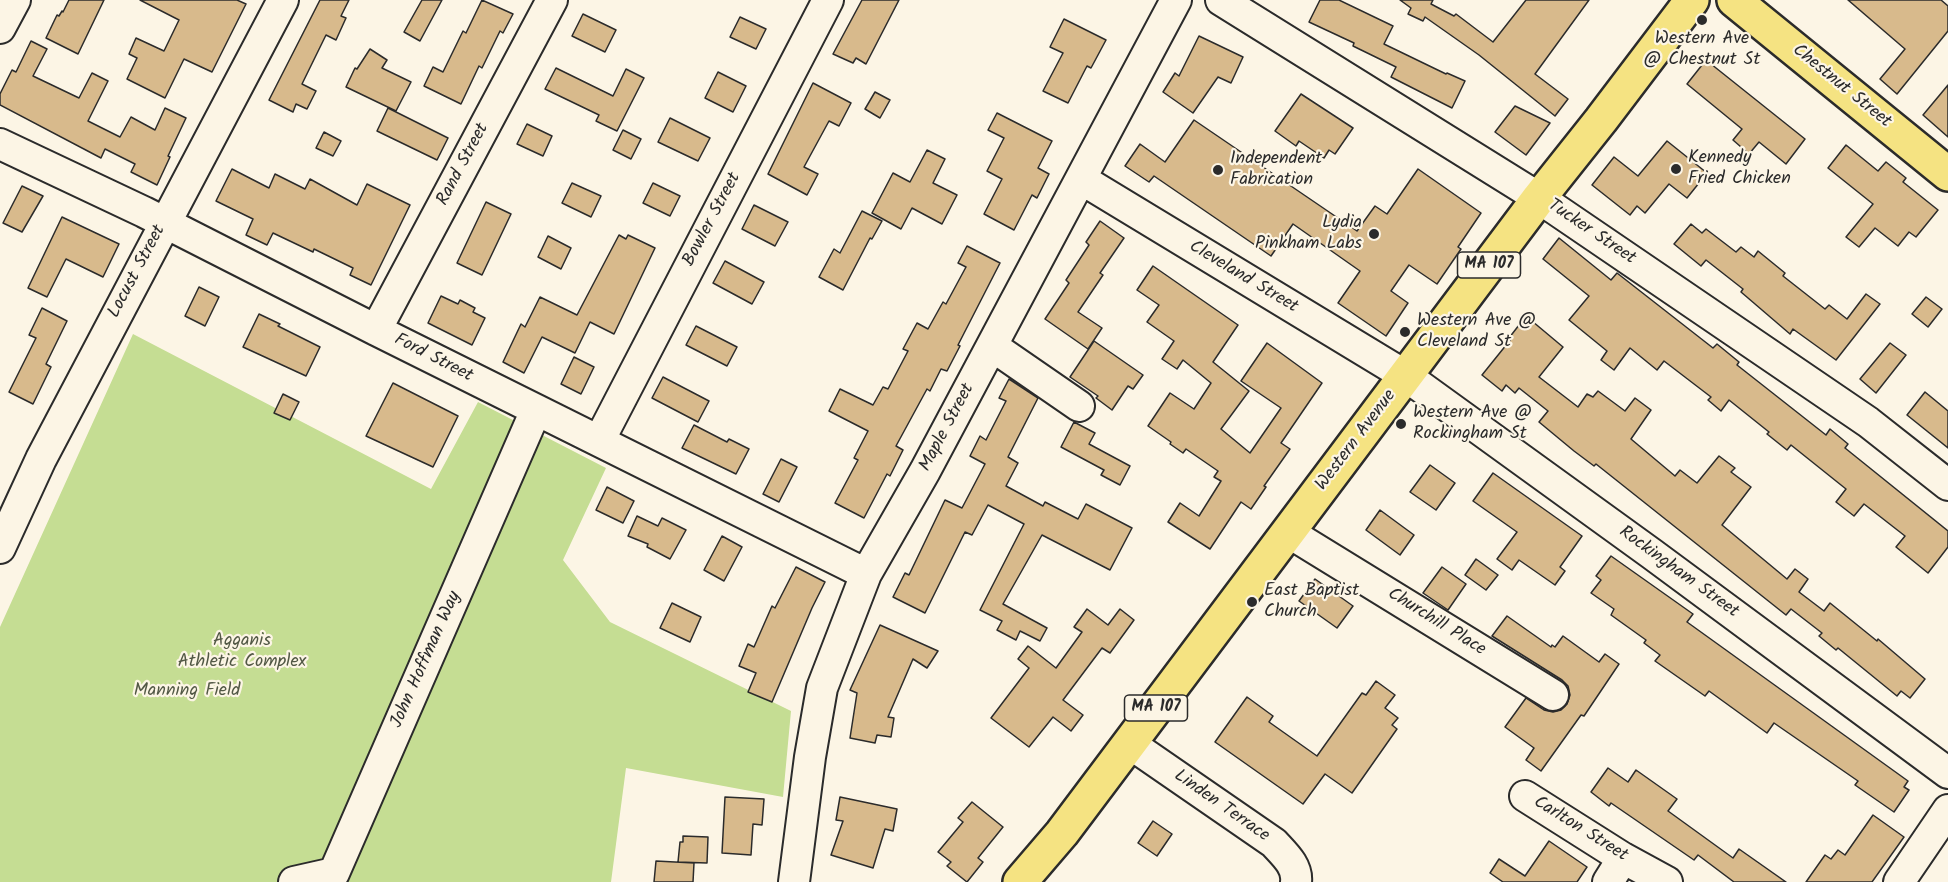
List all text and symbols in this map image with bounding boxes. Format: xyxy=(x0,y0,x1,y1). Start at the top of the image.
marker: Western Ave @ Chestnut St xyxy=(1695,13,1709,27)
place label: Western Ave @ Chestnut St xyxy=(1644,29,1760,72)
street label: Chestnut Street xyxy=(1787,40,1895,134)
street label: Rand Street xyxy=(433,120,495,210)
place label: Kennedy Fried Chicken xyxy=(1688,148,1791,190)
place label: Independent Fabrication xyxy=(1230,149,1322,192)
marker: Kennedy Fried Chicken xyxy=(1669,162,1683,176)
marker: Independent Fabrication xyxy=(1211,163,1225,177)
street label: Bowler Street xyxy=(679,169,747,271)
street label: Tucker Street xyxy=(1543,196,1639,270)
place label: Lydia Pinkham Labs xyxy=(1255,213,1362,256)
street label: Locust Street xyxy=(104,222,172,322)
marker: Lydia Pinkham Labs xyxy=(1367,227,1381,241)
street label: Cleveland Street xyxy=(1185,237,1301,319)
road number: MA 107 xyxy=(1458,252,1520,278)
place label: Western Ave @ Cleveland St xyxy=(1417,311,1536,354)
marker: Western Ave @ Cleveland St xyxy=(1398,325,1412,339)
street label: Ford Street xyxy=(390,330,476,388)
street label: Maple Street xyxy=(916,380,980,476)
street label: Western Avenue xyxy=(1312,386,1402,496)
place label: Western Ave @ Rockingham St xyxy=(1413,403,1532,446)
marker: Western Ave @ Rockingham St xyxy=(1394,417,1408,431)
street label: Rockingham Street xyxy=(1614,522,1742,624)
place label: East Baptist Church xyxy=(1264,581,1359,624)
street label: Churchill Place xyxy=(1383,584,1489,662)
street label: John Hoffman Way xyxy=(387,588,467,732)
marker: East Baptist Church xyxy=(1245,595,1259,609)
park label: Agganis Athletic Complex xyxy=(178,631,306,674)
park label: Manning Field xyxy=(134,681,240,703)
road number: MA 107 xyxy=(1124,695,1188,721)
street label: Linden Terrace xyxy=(1169,766,1273,848)
street label: Carlton Street xyxy=(1529,792,1631,868)

